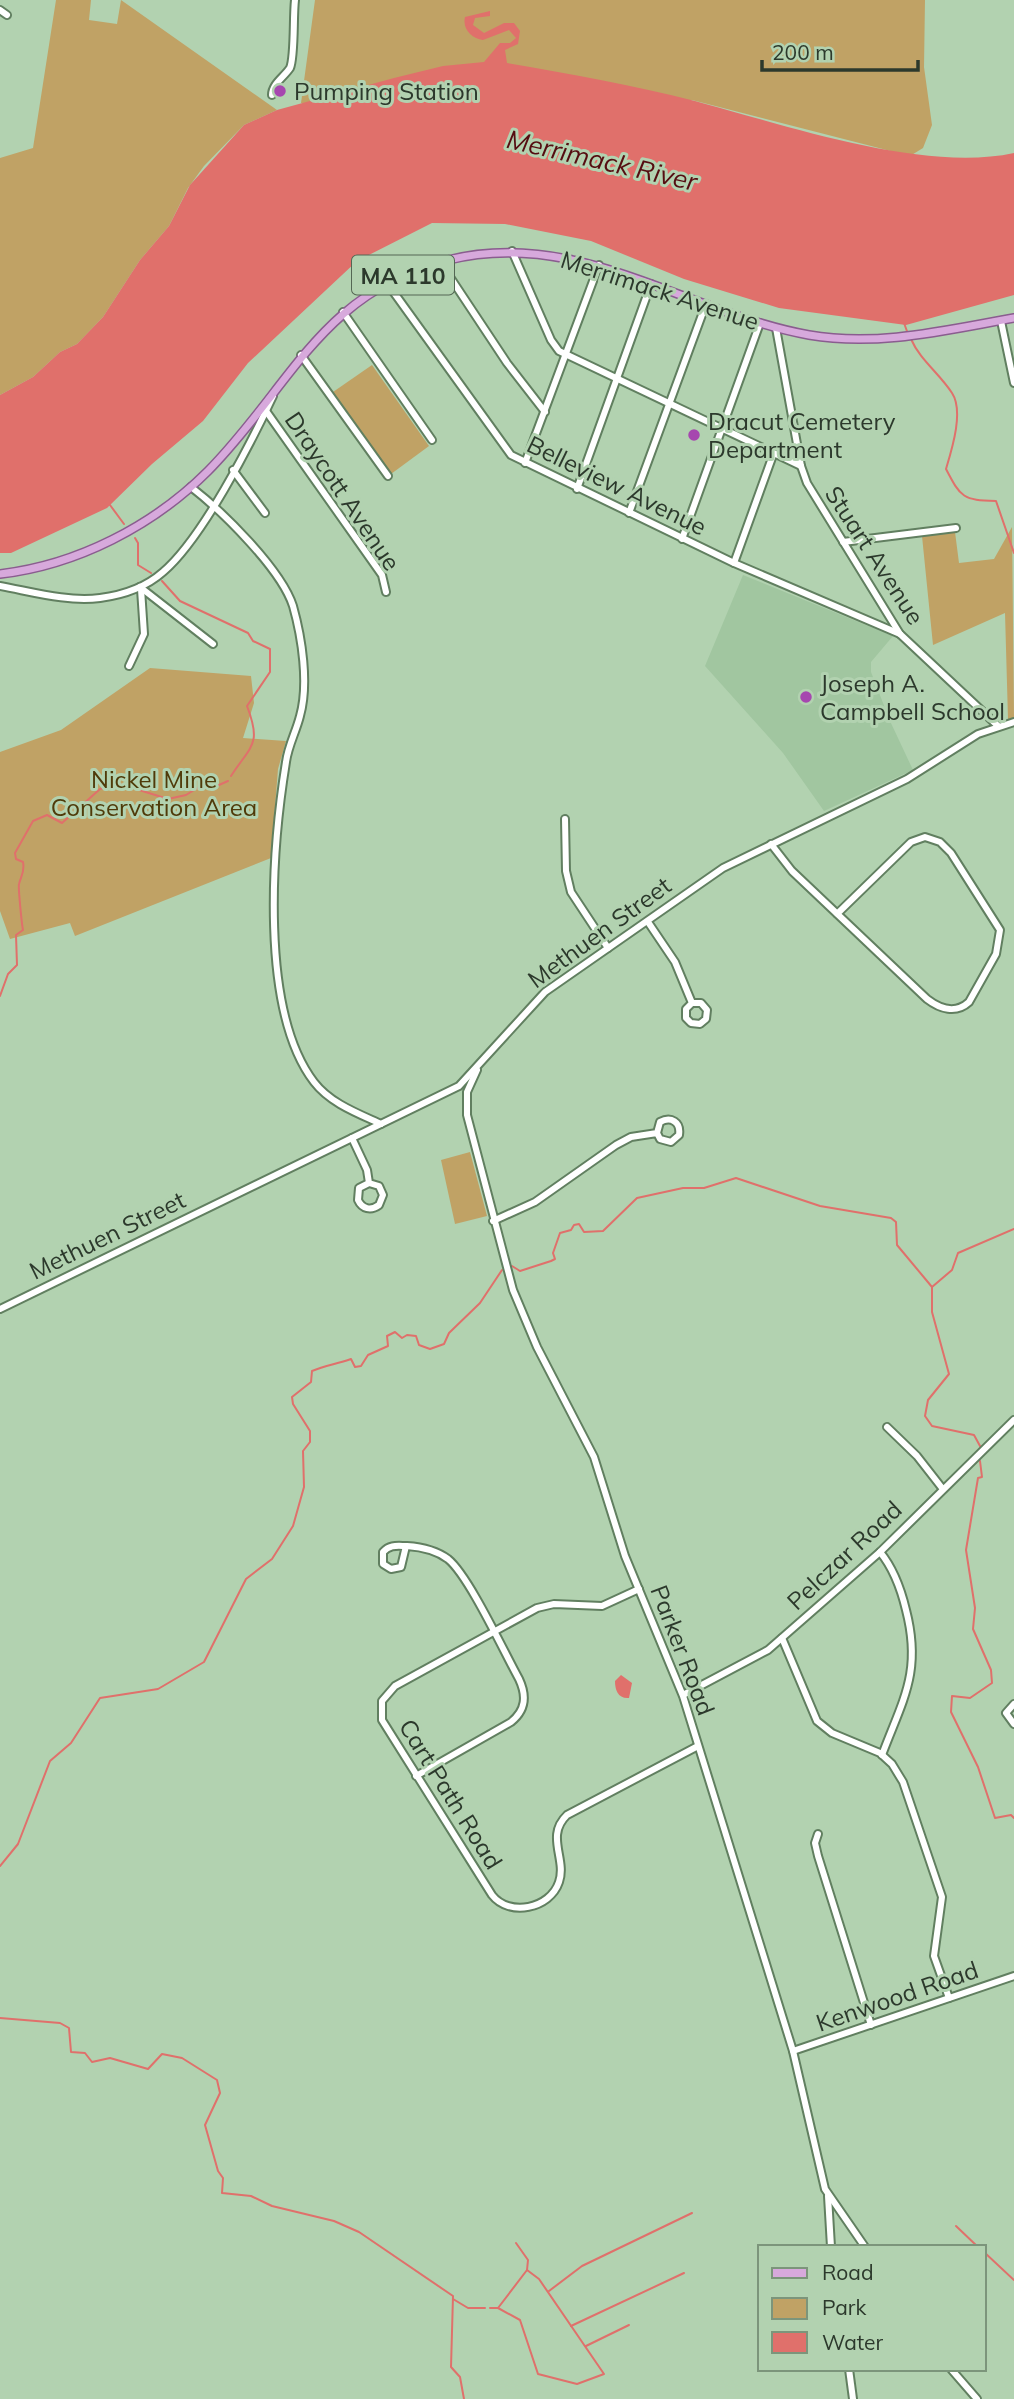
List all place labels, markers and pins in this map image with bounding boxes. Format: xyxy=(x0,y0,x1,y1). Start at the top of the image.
place label: Pumping Station xyxy=(294,76,479,106)
marker: Pumping Station xyxy=(272,83,288,99)
place label: Dracut Cemetery Department xyxy=(708,406,896,464)
marker: Dracut Cemetery Department xyxy=(686,427,702,443)
place label: Joseph A. Campbell School xyxy=(820,668,1005,726)
marker: Joseph A. Campbell School xyxy=(798,689,814,705)

